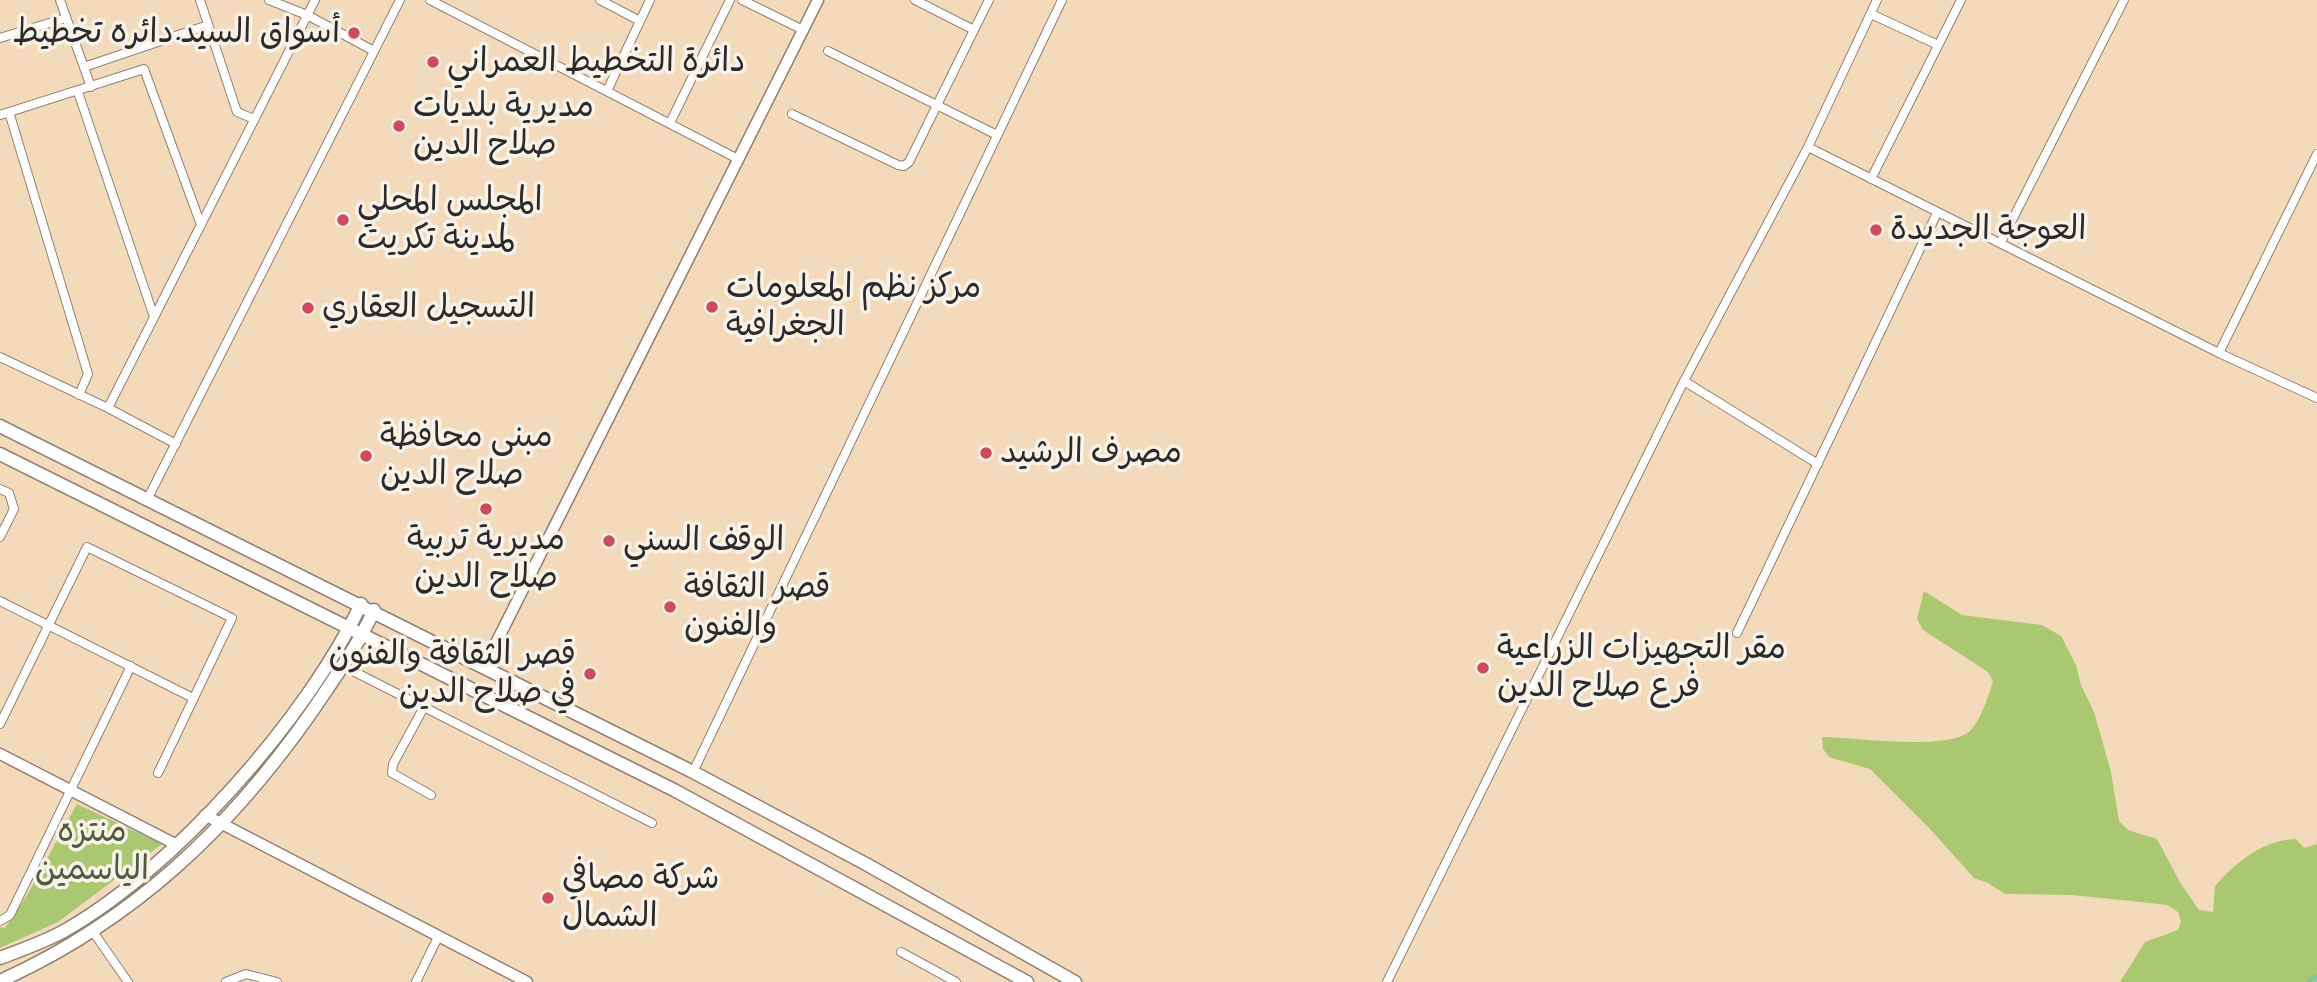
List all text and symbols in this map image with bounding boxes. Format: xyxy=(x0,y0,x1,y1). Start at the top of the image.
place label: أسواق السيد.دائره تخطيط xyxy=(12,13,340,53)
marker: أسواق السيد.دائره تخطيط xyxy=(346,25,362,41)
place label: دائرة التخطيط العمراني xyxy=(447,42,745,82)
marker: دائرة التخطيط العمراني xyxy=(425,54,441,70)
place label: مديرية بلديات صلاح الدين xyxy=(413,87,594,165)
marker: مديرية بلديات صلاح الدين xyxy=(391,118,407,134)
place label: المجلس المحلي لمدينة تكريت xyxy=(357,181,543,259)
place label: العوجة الجديدة xyxy=(1890,210,2086,250)
marker: المجلس المحلي لمدينة تكريت xyxy=(335,212,351,228)
marker: العوجة الجديدة xyxy=(1868,222,1884,238)
place label: مركز نظم المعلومات الجغرافية xyxy=(726,268,981,346)
place label: التسجيل العقاري xyxy=(322,288,535,328)
marker: مركز نظم المعلومات الجغرافية xyxy=(704,299,720,315)
marker: التسجيل العقاري xyxy=(300,300,316,316)
place label: مبنى محافظة صلاح الدين xyxy=(380,417,553,495)
place label: مصرف الرشيد xyxy=(1000,433,1182,473)
marker: مصرف الرشيد xyxy=(978,445,994,461)
marker: مبنى محافظة صلاح الدين xyxy=(358,448,374,464)
marker: مديرية تربية صلاح الدين xyxy=(478,501,494,517)
place label: مديرية تربية صلاح الدين xyxy=(407,520,565,598)
place label: الوقف السني xyxy=(623,521,784,561)
marker: الوقف السني xyxy=(601,533,617,549)
place label: قصر الثقافة والفنون xyxy=(684,568,830,646)
marker: قصر الثقافة والفنون xyxy=(662,599,678,615)
place label: مقر التجهيزات الزراعية فرع صلاح الدين xyxy=(1497,629,1786,707)
place label: قصر الثقافة والفنون في صلاح الدين xyxy=(329,635,576,713)
marker: مقر التجهيزات الزراعية فرع صلاح الدين xyxy=(1475,660,1491,676)
marker: قصر الثقافة والفنون في صلاح الدين xyxy=(582,666,598,682)
park label: منتزه الياسمين xyxy=(35,812,149,890)
place label: شركة مصافي الشمال xyxy=(562,859,719,937)
marker: شركة مصافي الشمال xyxy=(540,890,556,906)

